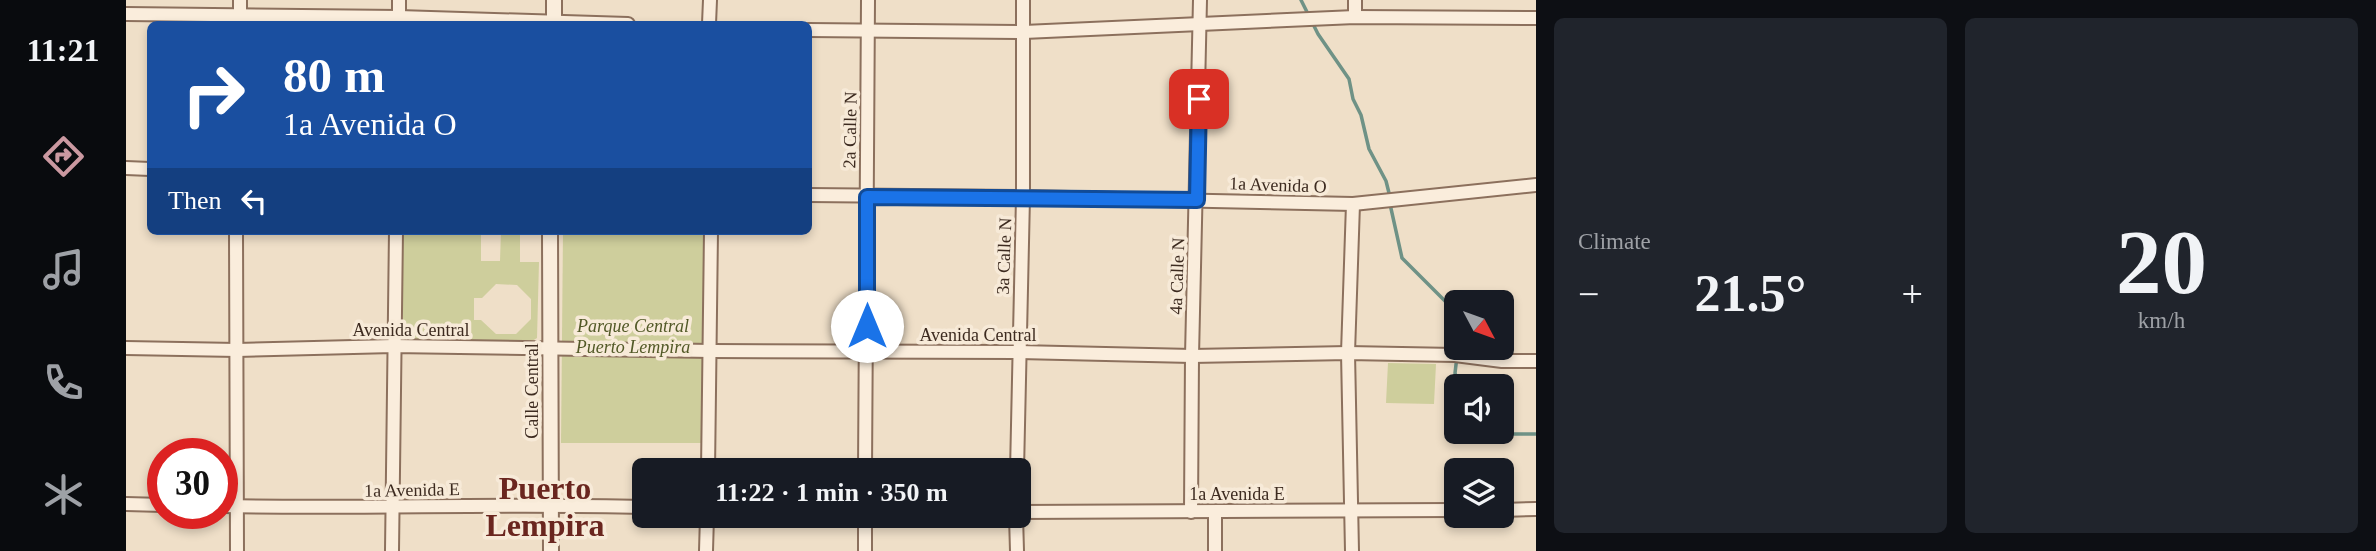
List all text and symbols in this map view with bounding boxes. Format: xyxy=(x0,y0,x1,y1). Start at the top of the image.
text: 11:21 xyxy=(27,32,99,68)
text: 80 m xyxy=(283,48,385,103)
icon: right xyxy=(168,49,259,140)
pin xyxy=(1169,69,1229,129)
icon: arrive xyxy=(1180,80,1218,118)
street label: 2a Calle N xyxy=(839,91,861,169)
text: 1a Avenida O xyxy=(283,106,457,142)
icon: directions xyxy=(39,132,88,181)
street label: 1a Avenida O xyxy=(1229,173,1327,197)
icon: left xyxy=(235,182,273,220)
text: Then xyxy=(168,186,221,215)
text: 20 xyxy=(2116,212,2207,313)
street label: 3a Calle N xyxy=(993,217,1015,295)
text: Climate xyxy=(1578,229,1651,254)
street label: 4a Calle N xyxy=(1166,237,1188,315)
icon: music xyxy=(39,245,88,294)
text: 21.5° xyxy=(1695,265,1806,322)
text: − xyxy=(1578,273,1599,315)
text: + xyxy=(1902,273,1923,315)
position arrow xyxy=(830,289,904,363)
north arrow xyxy=(1444,290,1514,360)
map controls xyxy=(1444,290,1514,528)
text: km/h xyxy=(2138,308,2185,333)
park label: Parque Central Puerto Lempira xyxy=(575,316,690,357)
street label: Avenida Central xyxy=(352,320,470,340)
street label: Avenida Central xyxy=(919,325,1037,345)
street label: Calle Central xyxy=(522,343,542,439)
icon: phone xyxy=(39,358,88,407)
button: sound xyxy=(1444,374,1514,444)
speed limit sign: 30 xyxy=(147,438,238,529)
button: layers xyxy=(1444,458,1514,528)
icon: climate xyxy=(39,470,88,519)
district label: Puerto Lempira xyxy=(485,470,605,543)
text: 11:22 · 1 min · 350 m xyxy=(715,478,948,507)
street label: 1a Avenida E xyxy=(364,479,460,501)
street label: 1a Avenida E xyxy=(1189,484,1285,504)

